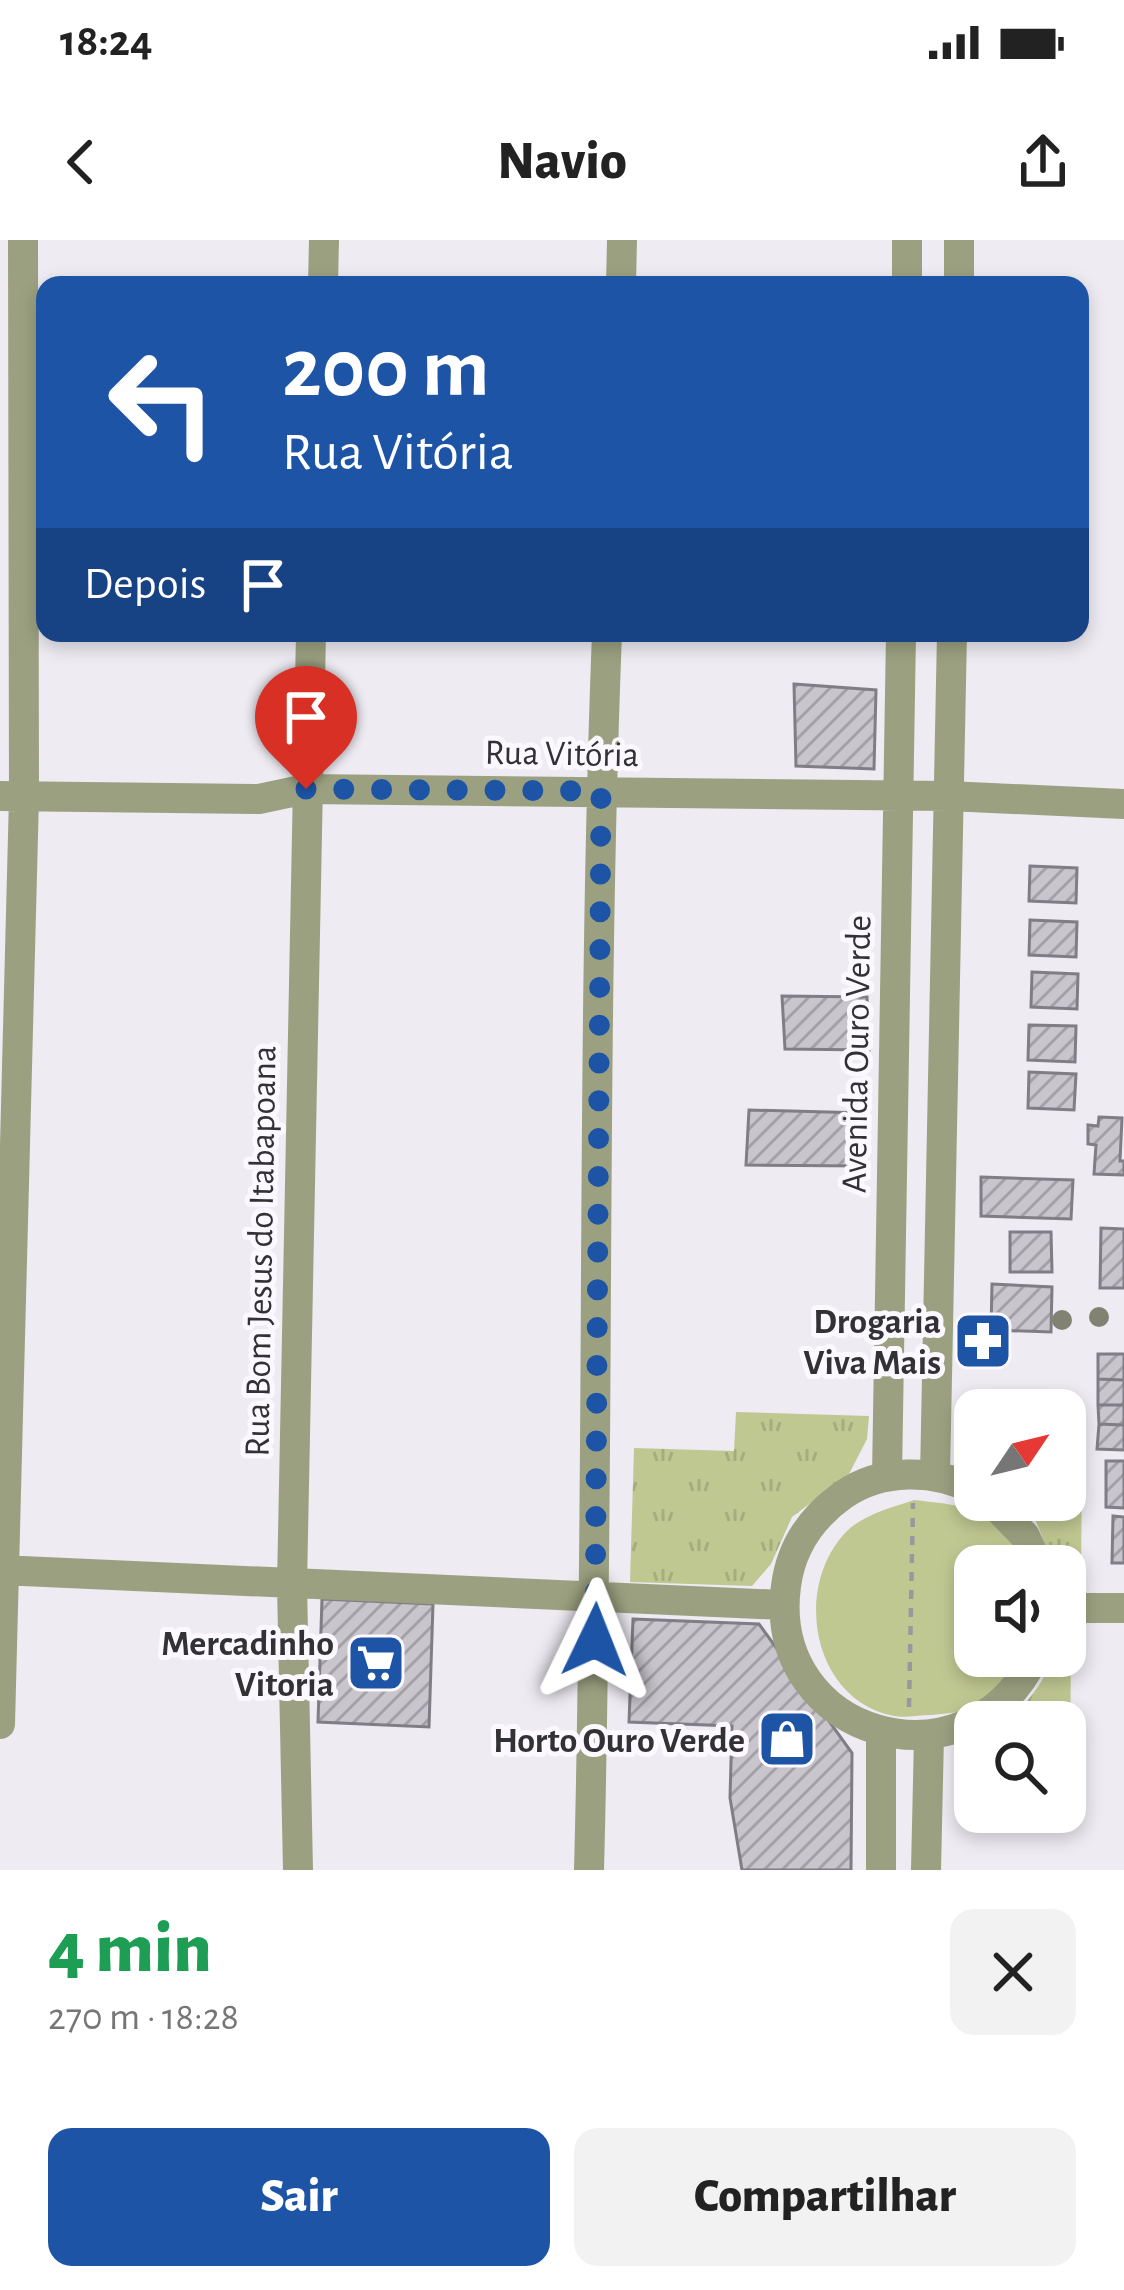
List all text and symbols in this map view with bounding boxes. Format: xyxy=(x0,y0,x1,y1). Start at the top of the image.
text: 18:24 xyxy=(60,19,153,64)
icon: back xyxy=(48,129,114,195)
icon: share xyxy=(1010,129,1076,195)
text: Navio xyxy=(497,135,627,189)
icon: left xyxy=(84,324,240,480)
text: 200 m xyxy=(282,328,490,412)
text: Rua Vitória xyxy=(282,426,514,480)
icon: arrive xyxy=(230,552,296,618)
text: Depois xyxy=(84,562,206,607)
pin xyxy=(255,666,357,789)
icon: arrive xyxy=(273,684,339,750)
street label: Rua Vitória xyxy=(484,735,640,773)
street label: Avenida Ouro Verde xyxy=(837,915,877,1193)
street label: Rua Bom Jesus do Itabapoana xyxy=(239,1045,283,1457)
place label: Drogaria Viva Mais xyxy=(803,1304,941,1381)
pharmacy icon: Drogaria Viva Mais xyxy=(952,1310,1014,1372)
north arrow xyxy=(954,1389,1086,1521)
map controls xyxy=(954,1389,1086,1833)
button: sound xyxy=(954,1545,1086,1677)
position arrow xyxy=(532,1577,658,1703)
place label: Mercadinho Vitoria xyxy=(161,1626,334,1703)
supermarket icon: Mercadinho Vitoria xyxy=(345,1632,407,1694)
button: search xyxy=(954,1701,1086,1833)
shop icon: Horto Ouro Verde xyxy=(756,1708,818,1770)
place label: Horto Ouro Verde xyxy=(493,1723,745,1759)
button: close xyxy=(950,1909,1076,2035)
text: 4 min xyxy=(48,1913,212,1985)
text: 270 m · 18:28 xyxy=(48,1998,239,2037)
button: Sair xyxy=(48,2128,550,2266)
button: Compartilhar xyxy=(574,2128,1076,2266)

